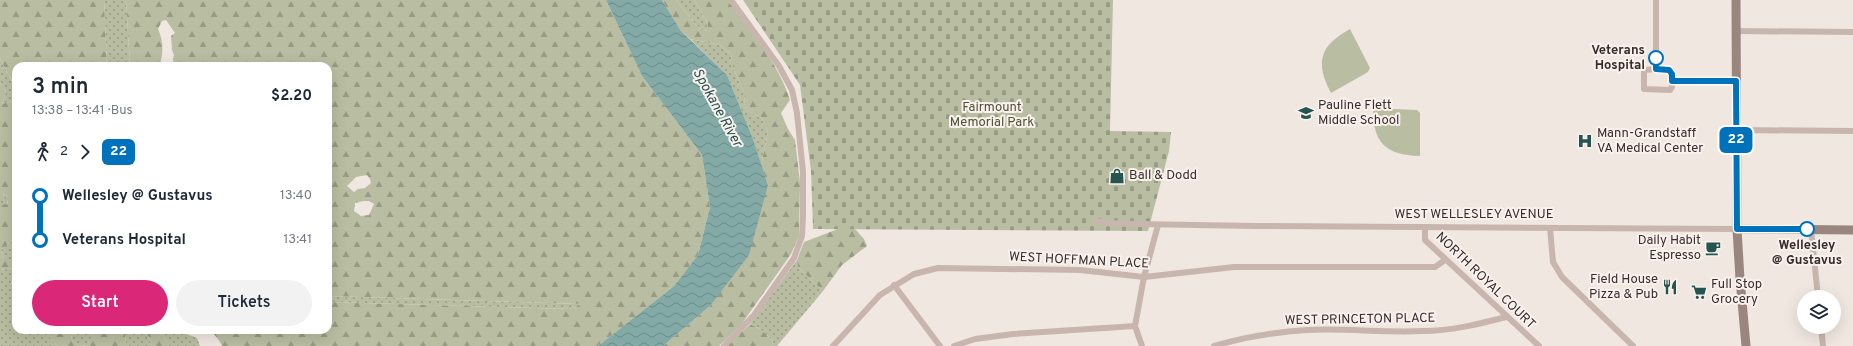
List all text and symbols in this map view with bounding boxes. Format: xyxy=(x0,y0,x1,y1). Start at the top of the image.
place label: Veterans Hospital xyxy=(1591,43,1645,74)
marker: Veterans Hospital xyxy=(1648,50,1664,66)
water label: Spokane River xyxy=(688,66,746,152)
text: 3 min xyxy=(32,74,88,101)
text: $2.20 xyxy=(271,87,312,106)
place label: Pauline Flett Middle School xyxy=(1318,98,1400,129)
park label: Fairmount Memorial Park xyxy=(950,100,1034,131)
text: 13:38 – 13:41 · Bus xyxy=(32,103,133,119)
school or university icon: Pauline Flett Middle School xyxy=(1297,104,1315,122)
place label: Mann-Grandstaff VA Medical Center xyxy=(1597,126,1703,157)
line badge: 22 xyxy=(1718,127,1754,153)
text: 22 xyxy=(1727,131,1745,148)
hospital icon: Mann-Grandstaff VA Medical Center xyxy=(1576,132,1594,150)
icon: walk xyxy=(32,141,54,163)
icon: forward xyxy=(74,141,96,163)
text: 22 xyxy=(110,143,127,160)
text: 2 xyxy=(60,144,68,160)
shop icon: Ball & Dodd xyxy=(1108,167,1126,185)
place label: Ball & Dodd xyxy=(1129,168,1197,184)
text: Wellesley @ Gustavus xyxy=(62,187,213,206)
text: 13:40 xyxy=(280,188,312,204)
street label: WEST WELLESLEY AVENUE xyxy=(1394,207,1554,223)
marker: Wellesley @ Gustavus xyxy=(1799,221,1815,237)
street label: NORTH ROYAL COURT xyxy=(1432,229,1538,333)
text: Veterans Hospital xyxy=(62,231,186,250)
text: 13:41 xyxy=(283,232,312,248)
place label: Daily Habit Espresso xyxy=(1638,233,1701,264)
place label: Wellesley @ Gustavus xyxy=(1772,238,1842,269)
cafe icon: Daily Habit Espresso xyxy=(1704,239,1722,257)
street label: WEST HOFFMAN PLACE xyxy=(1009,249,1149,273)
place label: Field House Pizza & Pub xyxy=(1589,272,1658,303)
place label: Full Stop Grocery xyxy=(1711,277,1762,308)
restaurant icon: Field House Pizza & Pub xyxy=(1661,278,1679,296)
button: Start xyxy=(32,280,168,326)
button: Tickets xyxy=(176,280,312,326)
supermarket icon: Full Stop Grocery xyxy=(1690,283,1708,301)
map controls xyxy=(1797,290,1841,334)
button: layers xyxy=(1797,290,1841,334)
street label: WEST PRINCETON PLACE xyxy=(1285,311,1435,329)

